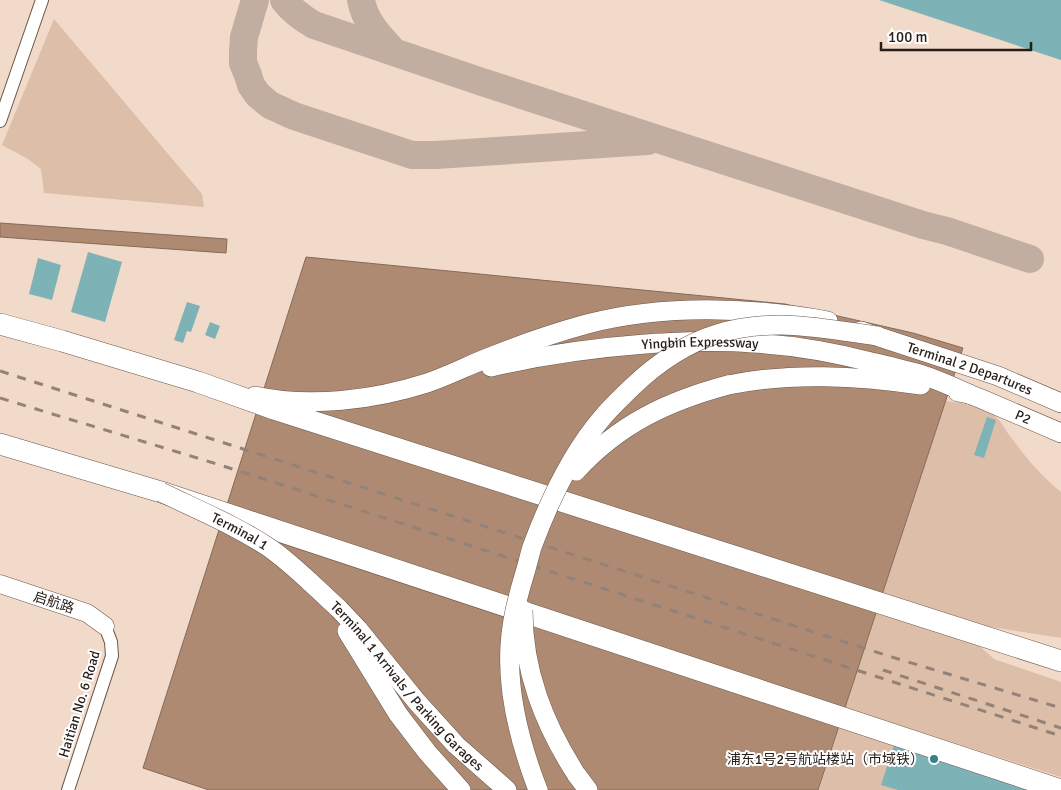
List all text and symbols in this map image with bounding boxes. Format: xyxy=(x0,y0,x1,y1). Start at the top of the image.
scale bar xyxy=(881,20,1031,52)
text: 100 m xyxy=(888,28,928,46)
street label: Yingbin Expressway xyxy=(641,333,760,353)
street label: Terminal 2 Departures xyxy=(905,339,1035,399)
street label: P2 xyxy=(1013,406,1033,428)
street label: Terminal 1 xyxy=(208,509,271,554)
street label: 启航路 xyxy=(31,588,76,617)
street label: Terminal 1 Arrivals / Parking Garages xyxy=(327,598,487,774)
street label: Haitian No. 6 Road xyxy=(55,649,104,760)
place label: 浦东1号2号航站楼站（市域铁） xyxy=(727,751,924,768)
marker: 浦东1号2号航站楼站（市域铁） xyxy=(928,753,940,765)

